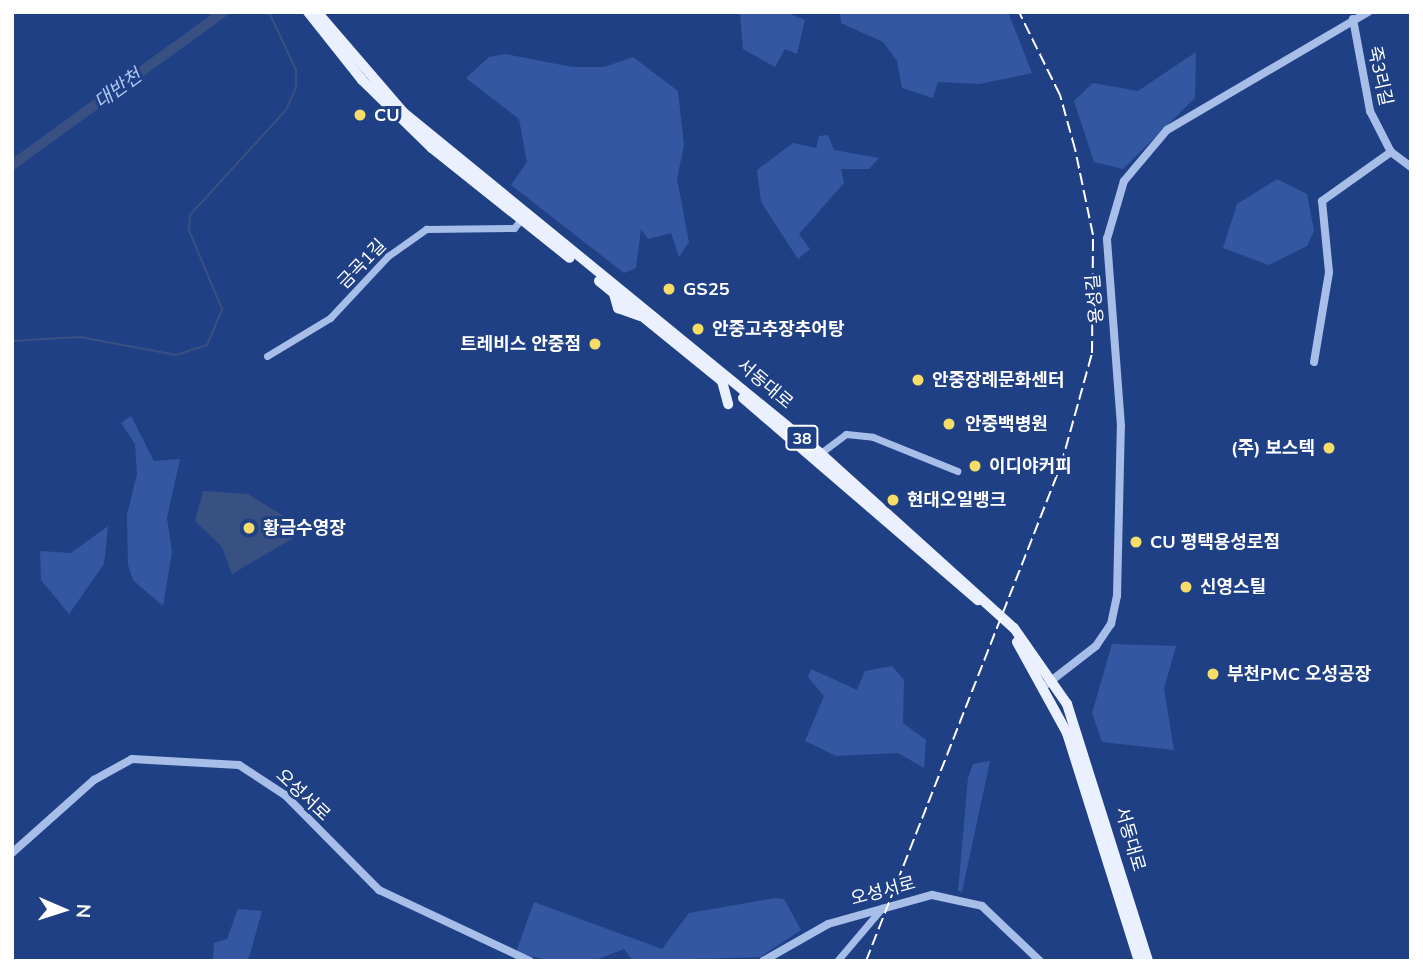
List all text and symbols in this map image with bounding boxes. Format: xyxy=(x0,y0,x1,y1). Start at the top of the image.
street label: 죽3리길 xyxy=(1363,44,1397,108)
water label: 대반천 xyxy=(90,64,146,114)
place label: CU xyxy=(374,104,400,126)
marker: CU xyxy=(352,107,368,123)
street label: 금곡1길 xyxy=(333,235,391,293)
street label: 용성길 xyxy=(1082,273,1108,325)
place label: GS25 xyxy=(683,278,730,300)
marker: GS25 xyxy=(661,281,677,297)
place label: 안중고추장추어탕 xyxy=(712,318,844,340)
marker: 안중고추장추어탕 xyxy=(690,321,706,337)
place label: 트레비스 안중점 xyxy=(460,333,581,355)
marker: 트레비스 안중점 xyxy=(587,336,603,352)
street label: 서동대로 xyxy=(733,354,797,414)
place label: 안중장례문화센터 xyxy=(932,369,1064,391)
marker: 안중장례문화센터 xyxy=(910,372,926,388)
place label: 안중백병원 xyxy=(965,413,1048,435)
marker: 안중백병원 xyxy=(939,414,959,434)
road number: 38 xyxy=(784,426,820,450)
place label: (주) 보스텍 xyxy=(1231,437,1315,459)
marker: (주) 보스텍 xyxy=(1321,440,1337,456)
place label: 이디야커피 xyxy=(989,455,1072,477)
marker: 이디야커피 xyxy=(967,458,983,474)
place label: 현대오일뱅크 xyxy=(907,489,1006,511)
marker: 현대오일뱅크 xyxy=(885,492,901,508)
place label: 황금수영장 xyxy=(263,517,346,539)
marker: 황금수영장 xyxy=(241,520,257,536)
place label: CU 평택용성로점 xyxy=(1150,531,1280,553)
marker: CU 평택용성로점 xyxy=(1128,534,1144,550)
place label: 신영스틸 xyxy=(1200,576,1266,598)
marker: 신영스틸 xyxy=(1178,579,1194,595)
place label: 부천PMC 오성공장 xyxy=(1227,663,1371,685)
marker: 부천PMC 오성공장 xyxy=(1205,666,1221,682)
street label: 오성서로 xyxy=(271,765,335,825)
street label: 서동대로 xyxy=(1110,804,1150,874)
street label: 오성서로 xyxy=(848,872,918,910)
north arrow xyxy=(28,875,98,945)
text: N xyxy=(72,903,96,919)

